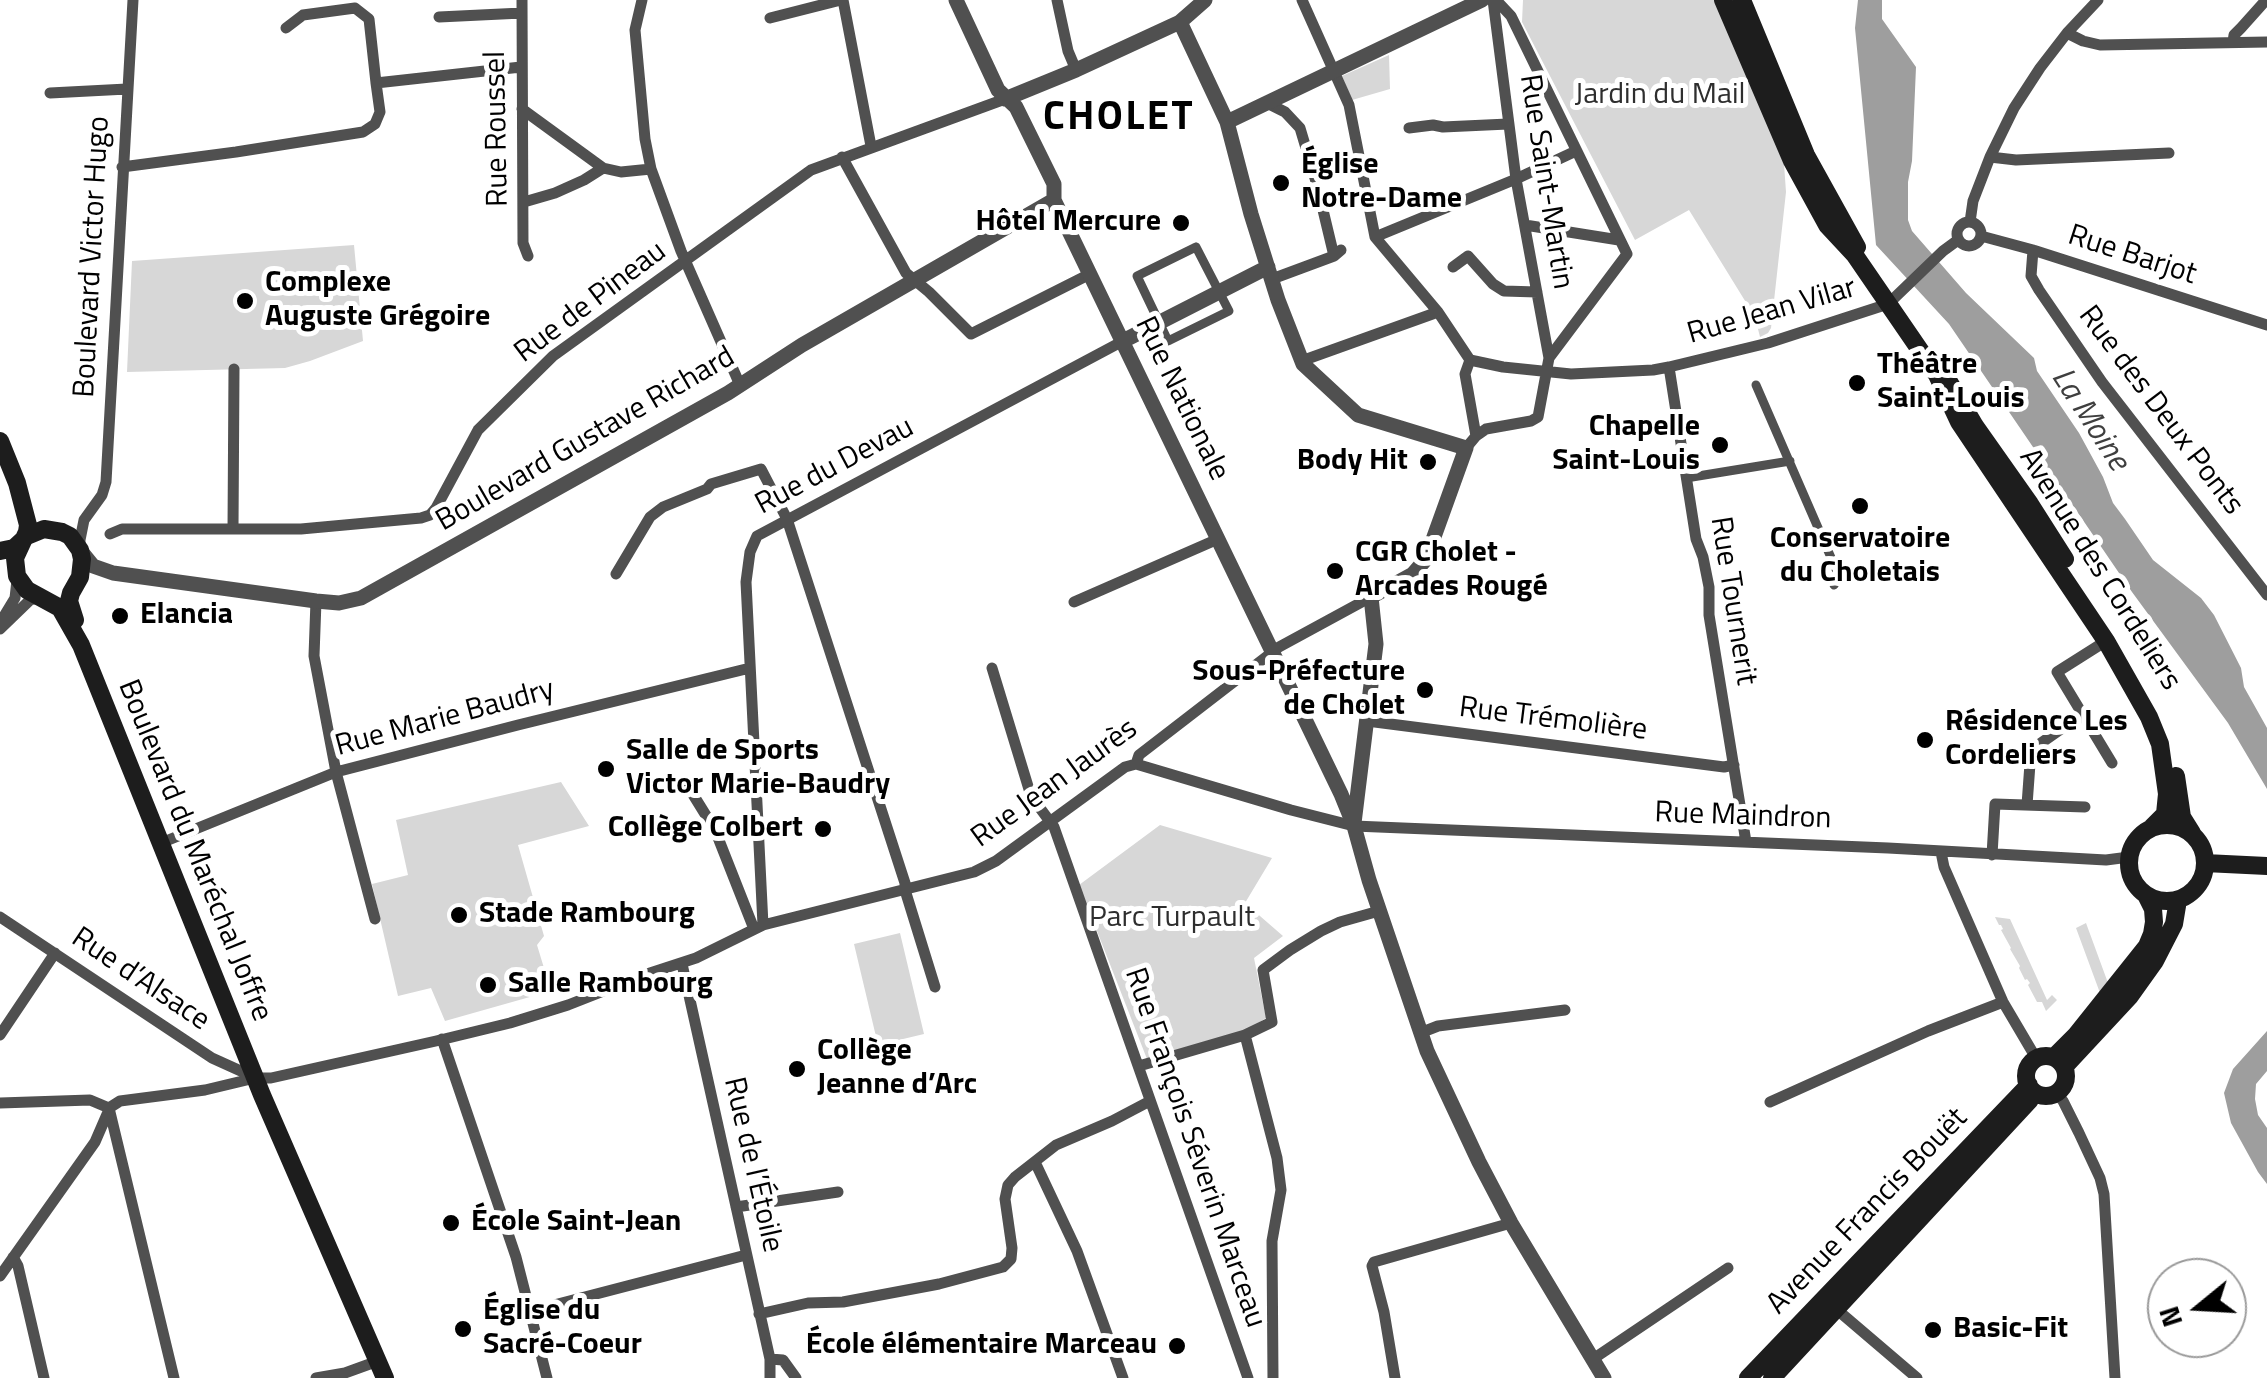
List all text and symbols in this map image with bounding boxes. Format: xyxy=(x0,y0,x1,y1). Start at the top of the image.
street label: Rue Roussel xyxy=(479,51,517,207)
street label: Rue Saint-Martin xyxy=(1510,72,1580,292)
park label: Jardin du Mail xyxy=(1575,78,1745,114)
district label: CHOLET xyxy=(1043,95,1195,143)
street label: Boulevard Victor Hugo xyxy=(68,115,118,399)
place label: Église Notre-Dame xyxy=(1301,148,1462,218)
marker: Église Notre-Dame xyxy=(1270,172,1292,194)
place label: Hôtel Mercure xyxy=(976,205,1161,241)
marker: Hôtel Mercure xyxy=(1170,212,1192,234)
street label: Rue Barjot xyxy=(2063,218,2201,294)
street label: Rue de Pineau xyxy=(508,234,674,372)
place label: Complexe Auguste Grégoire xyxy=(265,266,490,336)
street label: Rue Jean Vilar xyxy=(1683,271,1861,353)
marker: Complexe Auguste Grégoire xyxy=(234,290,256,312)
street label: Rue des Deux Ponts xyxy=(2070,299,2250,523)
street label: Rue Nationale xyxy=(1126,311,1236,487)
street label: Boulevard Gustave Richard xyxy=(430,340,742,540)
place label: Théâtre Saint-Louis xyxy=(1877,348,2025,418)
water label: La Moine xyxy=(2042,362,2136,478)
marker: Théâtre Saint-Louis xyxy=(1846,372,1868,394)
street label: Rue du Devau xyxy=(750,410,920,524)
place label: Chapelle Saint-Louis xyxy=(1552,410,1700,480)
marker: Chapelle Saint-Louis xyxy=(1709,434,1731,456)
street label: Avenue des Cordeliers xyxy=(2010,443,2188,697)
place label: Body Hit xyxy=(1297,444,1408,480)
marker: Body Hit xyxy=(1417,451,1439,473)
marker: Conservatoire du Choletais xyxy=(1849,495,1871,517)
street label: Rue Tournerit xyxy=(1701,514,1763,688)
place label: Conservatoire du Choletais xyxy=(1770,522,1950,592)
place label: CGR Cholet - Arcades Rougé xyxy=(1355,536,1548,606)
marker: CGR Cholet - Arcades Rougé xyxy=(1324,560,1346,582)
place label: Elancia xyxy=(140,598,233,634)
marker: Elancia xyxy=(109,605,131,627)
place label: Sous-Préfecture de Cholet xyxy=(1192,655,1405,726)
street label: Rue Marie Baudry xyxy=(332,672,558,766)
street label: Boulevard du Maréchal Joffre xyxy=(109,675,279,1027)
marker: Sous-Préfecture de Cholet xyxy=(1414,679,1436,701)
street label: Rue Trémolière xyxy=(1457,691,1649,749)
place label: Résidence Les Cordeliers xyxy=(1945,705,2128,776)
street label: Rue Jean Jaurès xyxy=(965,712,1145,856)
marker: Résidence Les Cordeliers xyxy=(1914,729,1936,751)
place label: Salle de Sports Victor Marie-Baudry xyxy=(626,734,890,804)
marker: Salle de Sports Victor Marie-Baudry xyxy=(595,758,617,780)
street label: Rue Maindron xyxy=(1654,796,1832,838)
place label: Collège Colbert xyxy=(608,811,803,847)
marker: Collège Colbert xyxy=(812,818,834,840)
place label: Stade Rambourg xyxy=(479,897,695,933)
park label: Parc Turpault xyxy=(1089,901,1255,937)
marker: Stade Rambourg xyxy=(448,904,470,926)
street label: Rue d’Alsace xyxy=(64,921,216,1039)
street label: Rue François Séverin Marceau xyxy=(1115,963,1273,1333)
place label: Salle Rambourg xyxy=(508,967,713,1003)
marker: Salle Rambourg xyxy=(477,974,499,996)
place label: Collège Jeanne d’Arc xyxy=(817,1034,977,1104)
marker: Collège Jeanne d’Arc xyxy=(786,1058,808,1080)
street label: Rue de l’Étoile xyxy=(714,1074,790,1256)
street label: Avenue Francis Bouët xyxy=(1760,1101,1976,1323)
place label: École Saint-Jean xyxy=(471,1205,681,1241)
marker: École Saint-Jean xyxy=(440,1212,462,1234)
north arrow xyxy=(2147,1258,2247,1358)
place label: Église du Sacré-Coeur xyxy=(483,1294,642,1364)
text: N xyxy=(2146,1301,2193,1333)
place label: Basic-Fit xyxy=(1953,1312,2068,1348)
marker: Église du Sacré-Coeur xyxy=(452,1318,474,1340)
marker: Basic-Fit xyxy=(1922,1319,1944,1341)
place label: École élémentaire Marceau xyxy=(806,1328,1157,1364)
marker: École élémentaire Marceau xyxy=(1166,1335,1188,1357)

